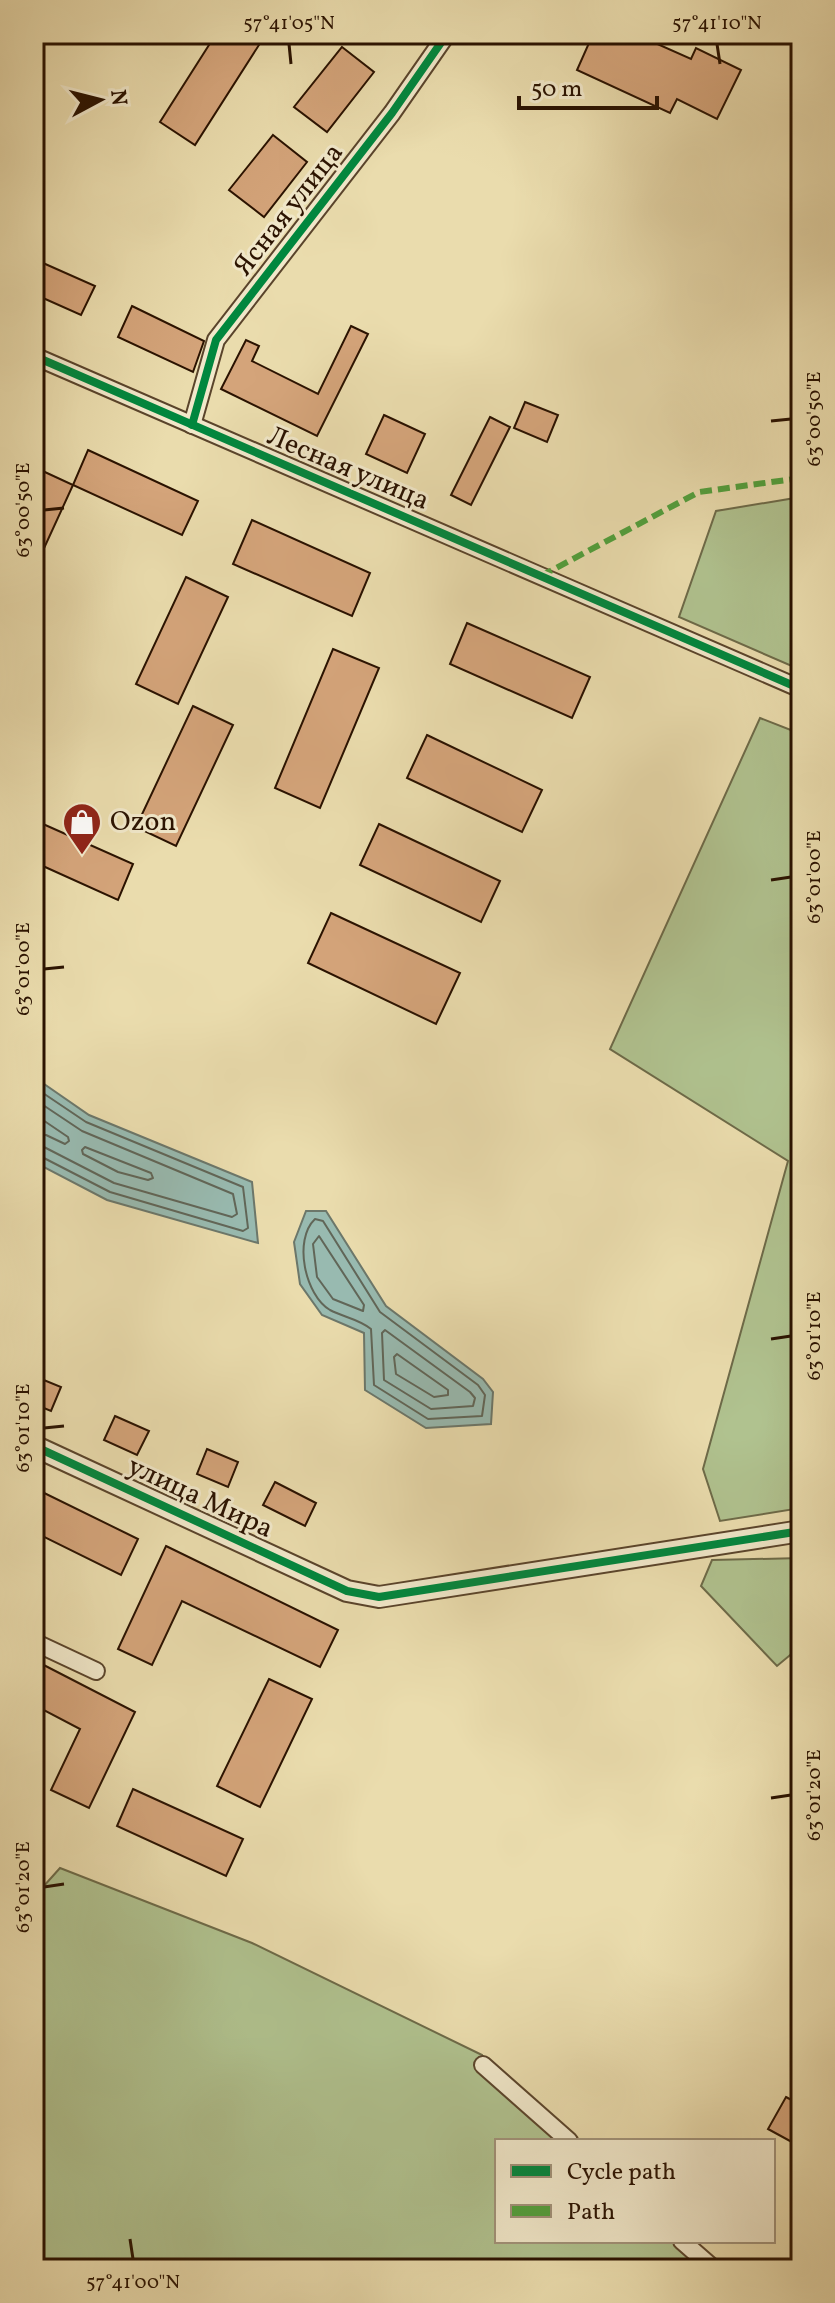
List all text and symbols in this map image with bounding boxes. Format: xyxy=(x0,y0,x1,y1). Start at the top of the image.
text: 57°41'05"N xyxy=(243,10,335,38)
text: 57°41'10"N xyxy=(672,10,762,38)
north arrow xyxy=(60,60,140,140)
scale bar xyxy=(519,60,657,110)
text: 50 m xyxy=(531,73,583,107)
text: N xyxy=(101,88,134,108)
street label: Ясная улица xyxy=(225,135,353,285)
text: 63°00'50"E xyxy=(801,372,829,466)
street label: Лесная улица xyxy=(261,417,435,521)
text: 63°00'50"E xyxy=(10,463,38,557)
shop icon: Ozon xyxy=(61,801,103,856)
place label: Ozon xyxy=(110,803,176,842)
text: 63°01'00"E xyxy=(801,830,829,924)
text: 63°01'00"E xyxy=(10,922,38,1016)
text: 63°01'10"E xyxy=(801,1291,829,1381)
text: 63°01'10"E xyxy=(10,1383,38,1473)
street label: улица Мира xyxy=(121,1447,279,1549)
text: 63°01'20"E xyxy=(801,1749,829,1841)
text: 63°01'20"E xyxy=(10,1841,38,1933)
legend xyxy=(495,2139,775,2243)
text: Cycle path xyxy=(567,2156,676,2190)
text: Path xyxy=(567,2196,615,2230)
text: 57°41'00"N xyxy=(86,2269,180,2297)

